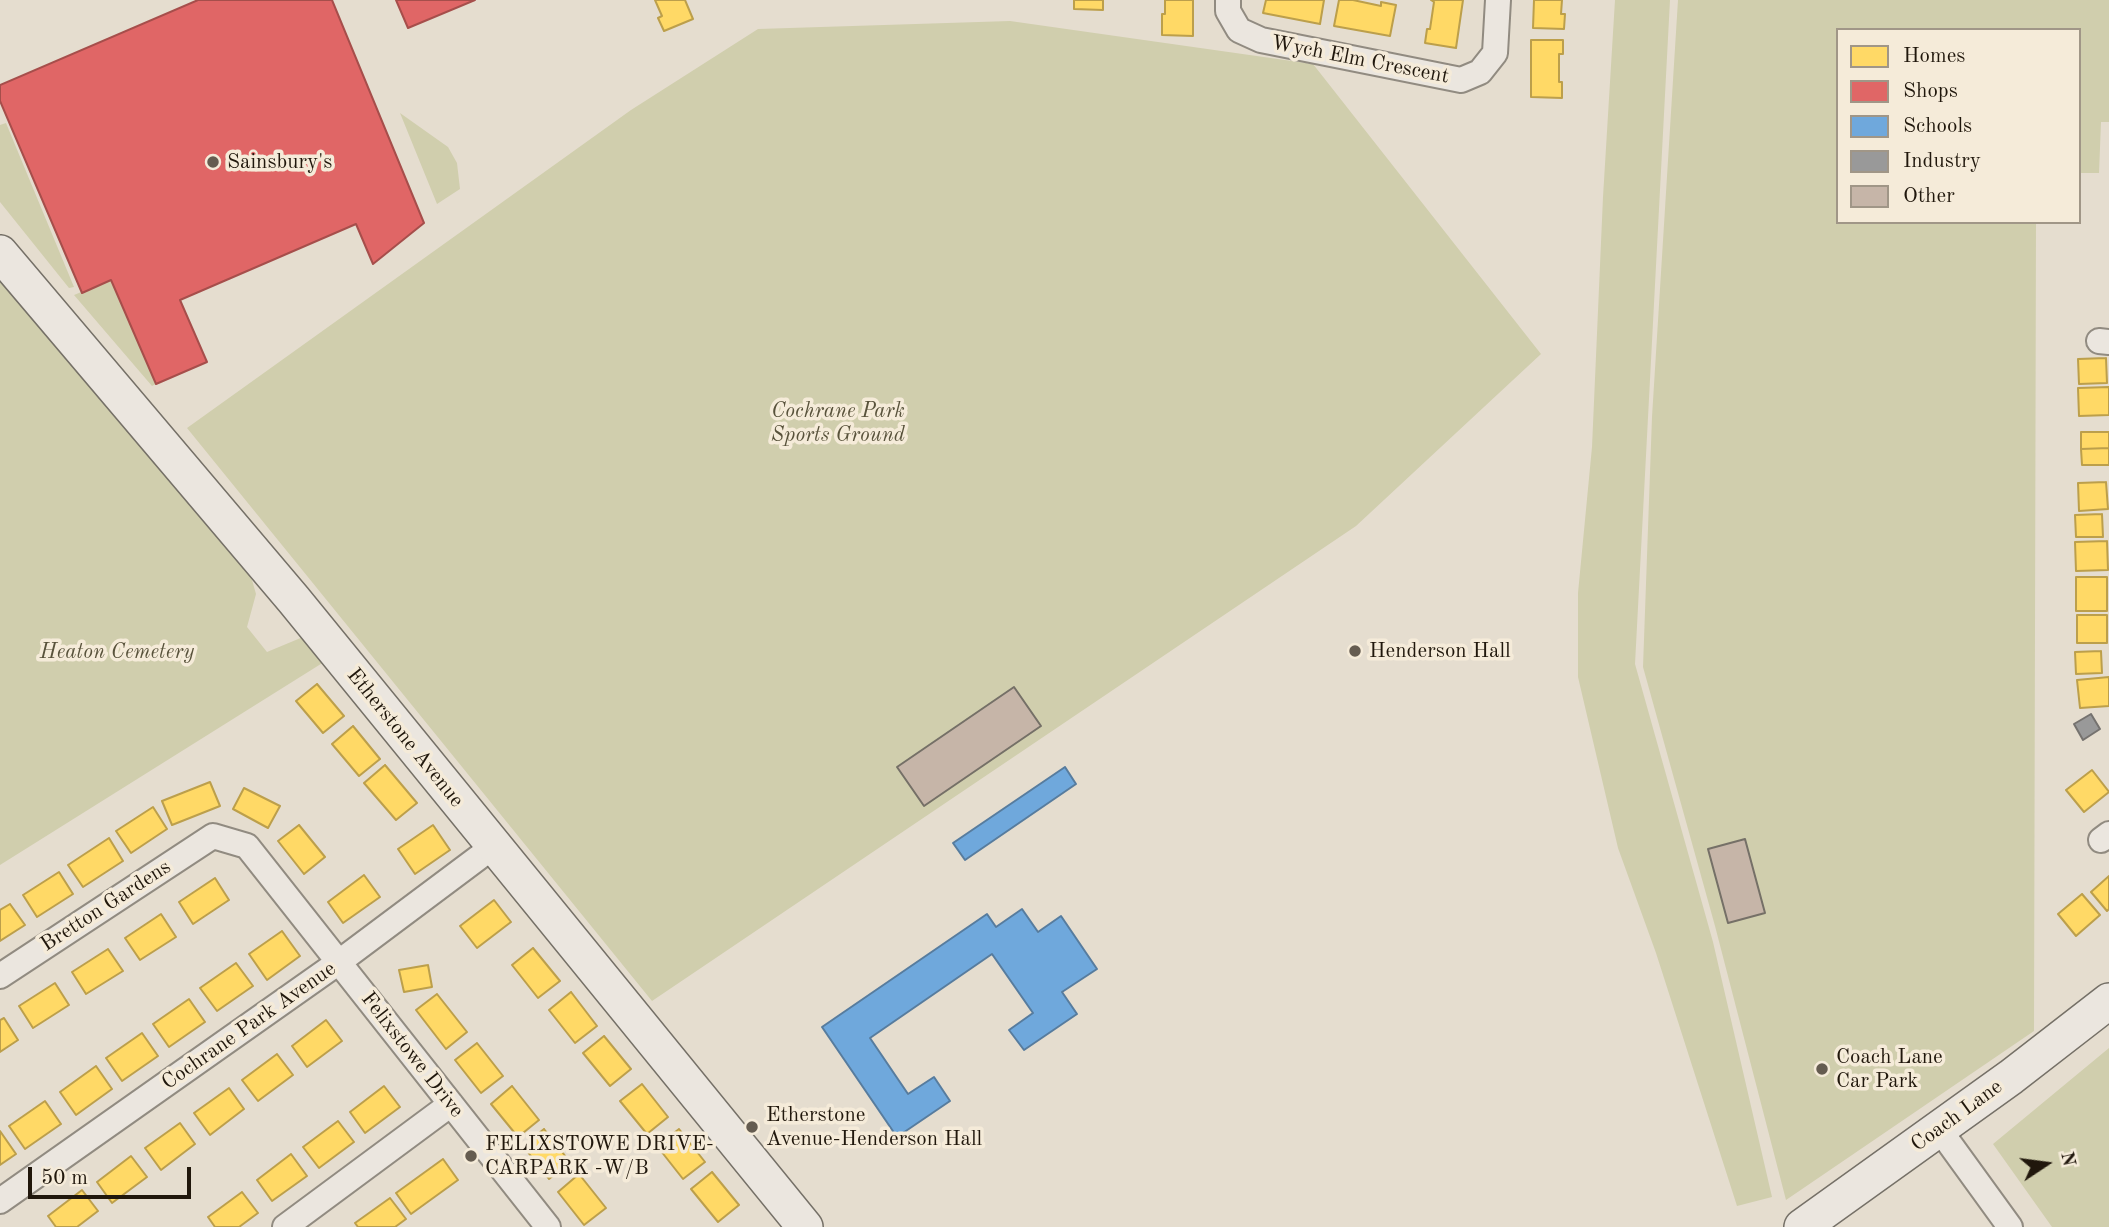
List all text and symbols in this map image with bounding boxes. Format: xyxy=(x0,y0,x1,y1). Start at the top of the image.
legend xyxy=(1836,28,2081,224)
street label: Wych Elm Crescent xyxy=(1269,30,1451,90)
text: Homes xyxy=(1903,46,1965,67)
text: Shops xyxy=(1903,81,1958,102)
text: Schools xyxy=(1903,116,1972,137)
place label: Sainsbury's xyxy=(227,149,332,175)
text: Industry xyxy=(1903,151,1981,172)
marker: Sainsbury's xyxy=(205,154,221,170)
text: Other xyxy=(1903,186,1955,207)
park label: Cochrane Park Sports Ground xyxy=(771,398,905,448)
place label: Henderson Hall xyxy=(1369,638,1511,664)
park label: Heaton Cemetery xyxy=(40,639,194,665)
marker: Henderson Hall xyxy=(1347,643,1363,659)
street label: Etherstone Avenue xyxy=(341,663,469,813)
street label: Bretton Gardens xyxy=(36,855,176,957)
street label: Cochrane Park Avenue xyxy=(157,956,341,1096)
street label: Felixstowe Drive xyxy=(355,987,469,1123)
place label: Coach Lane Car Park xyxy=(1836,1044,1943,1094)
marker: Coach Lane Car Park xyxy=(1814,1061,1830,1077)
street label: Coach Lane xyxy=(1906,1074,2008,1158)
place label: Etherstone Avenue-Henderson Hall xyxy=(766,1102,982,1152)
marker: Etherstone Avenue-Henderson Hall xyxy=(744,1119,760,1135)
north arrow xyxy=(2011,1129,2081,1199)
place label: FELIXSTOWE DRIVE- CARPARK -W/B xyxy=(485,1131,714,1181)
marker: FELIXSTOWE DRIVE- CARPARK -W/B xyxy=(463,1148,479,1164)
text: N xyxy=(2056,1150,2078,1168)
scale bar xyxy=(32,1154,194,1198)
text: 50 m xyxy=(41,1168,88,1189)

